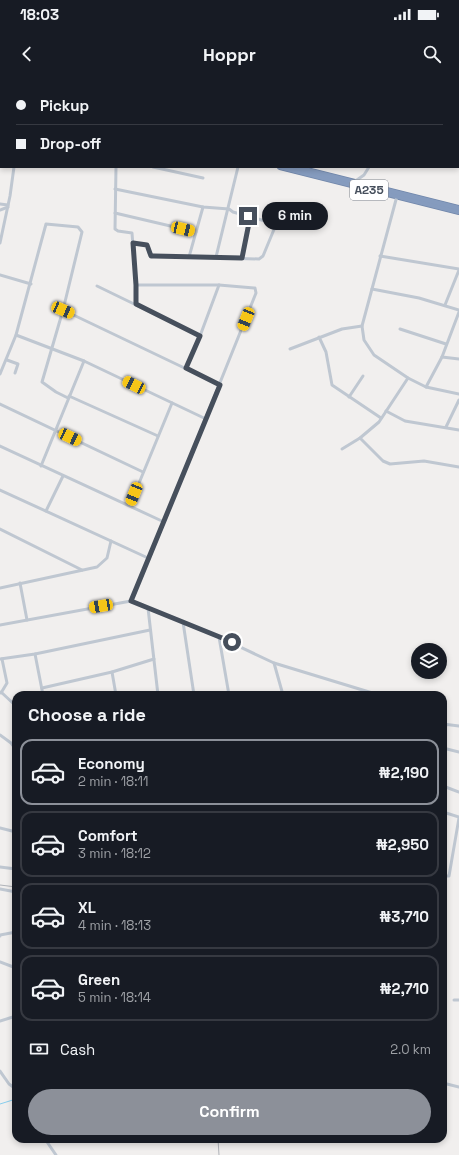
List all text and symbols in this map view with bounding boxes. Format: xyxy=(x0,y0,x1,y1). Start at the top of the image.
text: 18:03 xyxy=(20,5,59,24)
icon: back xyxy=(16,43,38,65)
text: Hoppr xyxy=(203,43,256,66)
icon: search xyxy=(421,43,443,65)
text: Pickup xyxy=(40,96,89,115)
text: Drop-off xyxy=(40,134,101,153)
road number: A235 xyxy=(350,180,388,200)
callout: 6 min xyxy=(262,202,328,230)
route end xyxy=(239,207,257,225)
text: 6 min xyxy=(278,207,312,224)
car xyxy=(170,220,196,238)
car xyxy=(50,300,76,320)
car xyxy=(236,306,256,332)
car xyxy=(121,374,147,396)
car xyxy=(57,426,83,448)
car xyxy=(124,481,144,507)
car xyxy=(88,598,114,614)
route start xyxy=(223,633,241,651)
map controls xyxy=(411,643,447,679)
button: layers xyxy=(411,643,447,679)
text: Choose a ride xyxy=(28,703,146,726)
icon: car xyxy=(30,754,66,790)
text: Economy xyxy=(78,754,145,773)
text: ₦2,190 xyxy=(379,763,429,782)
text: 2 min · 18:11 xyxy=(78,773,148,790)
icon: car xyxy=(30,826,66,862)
text: Comfort xyxy=(78,826,138,845)
text: ₦2,950 xyxy=(376,835,429,854)
text: 3 min · 18:12 xyxy=(78,845,151,862)
icon: car xyxy=(30,898,66,934)
text: XL xyxy=(78,898,96,917)
text: ₦3,710 xyxy=(379,907,429,926)
text: 4 min · 18:13 xyxy=(78,917,151,934)
icon: car xyxy=(30,970,66,1006)
text: Green xyxy=(78,970,120,989)
text: ₦2,710 xyxy=(379,979,429,998)
text: 5 min · 18:14 xyxy=(78,989,151,1006)
icon: cash xyxy=(28,1038,50,1060)
text: Cash xyxy=(60,1040,95,1059)
text: 2.0 km xyxy=(390,1041,431,1058)
button: Confirm xyxy=(28,1089,431,1135)

